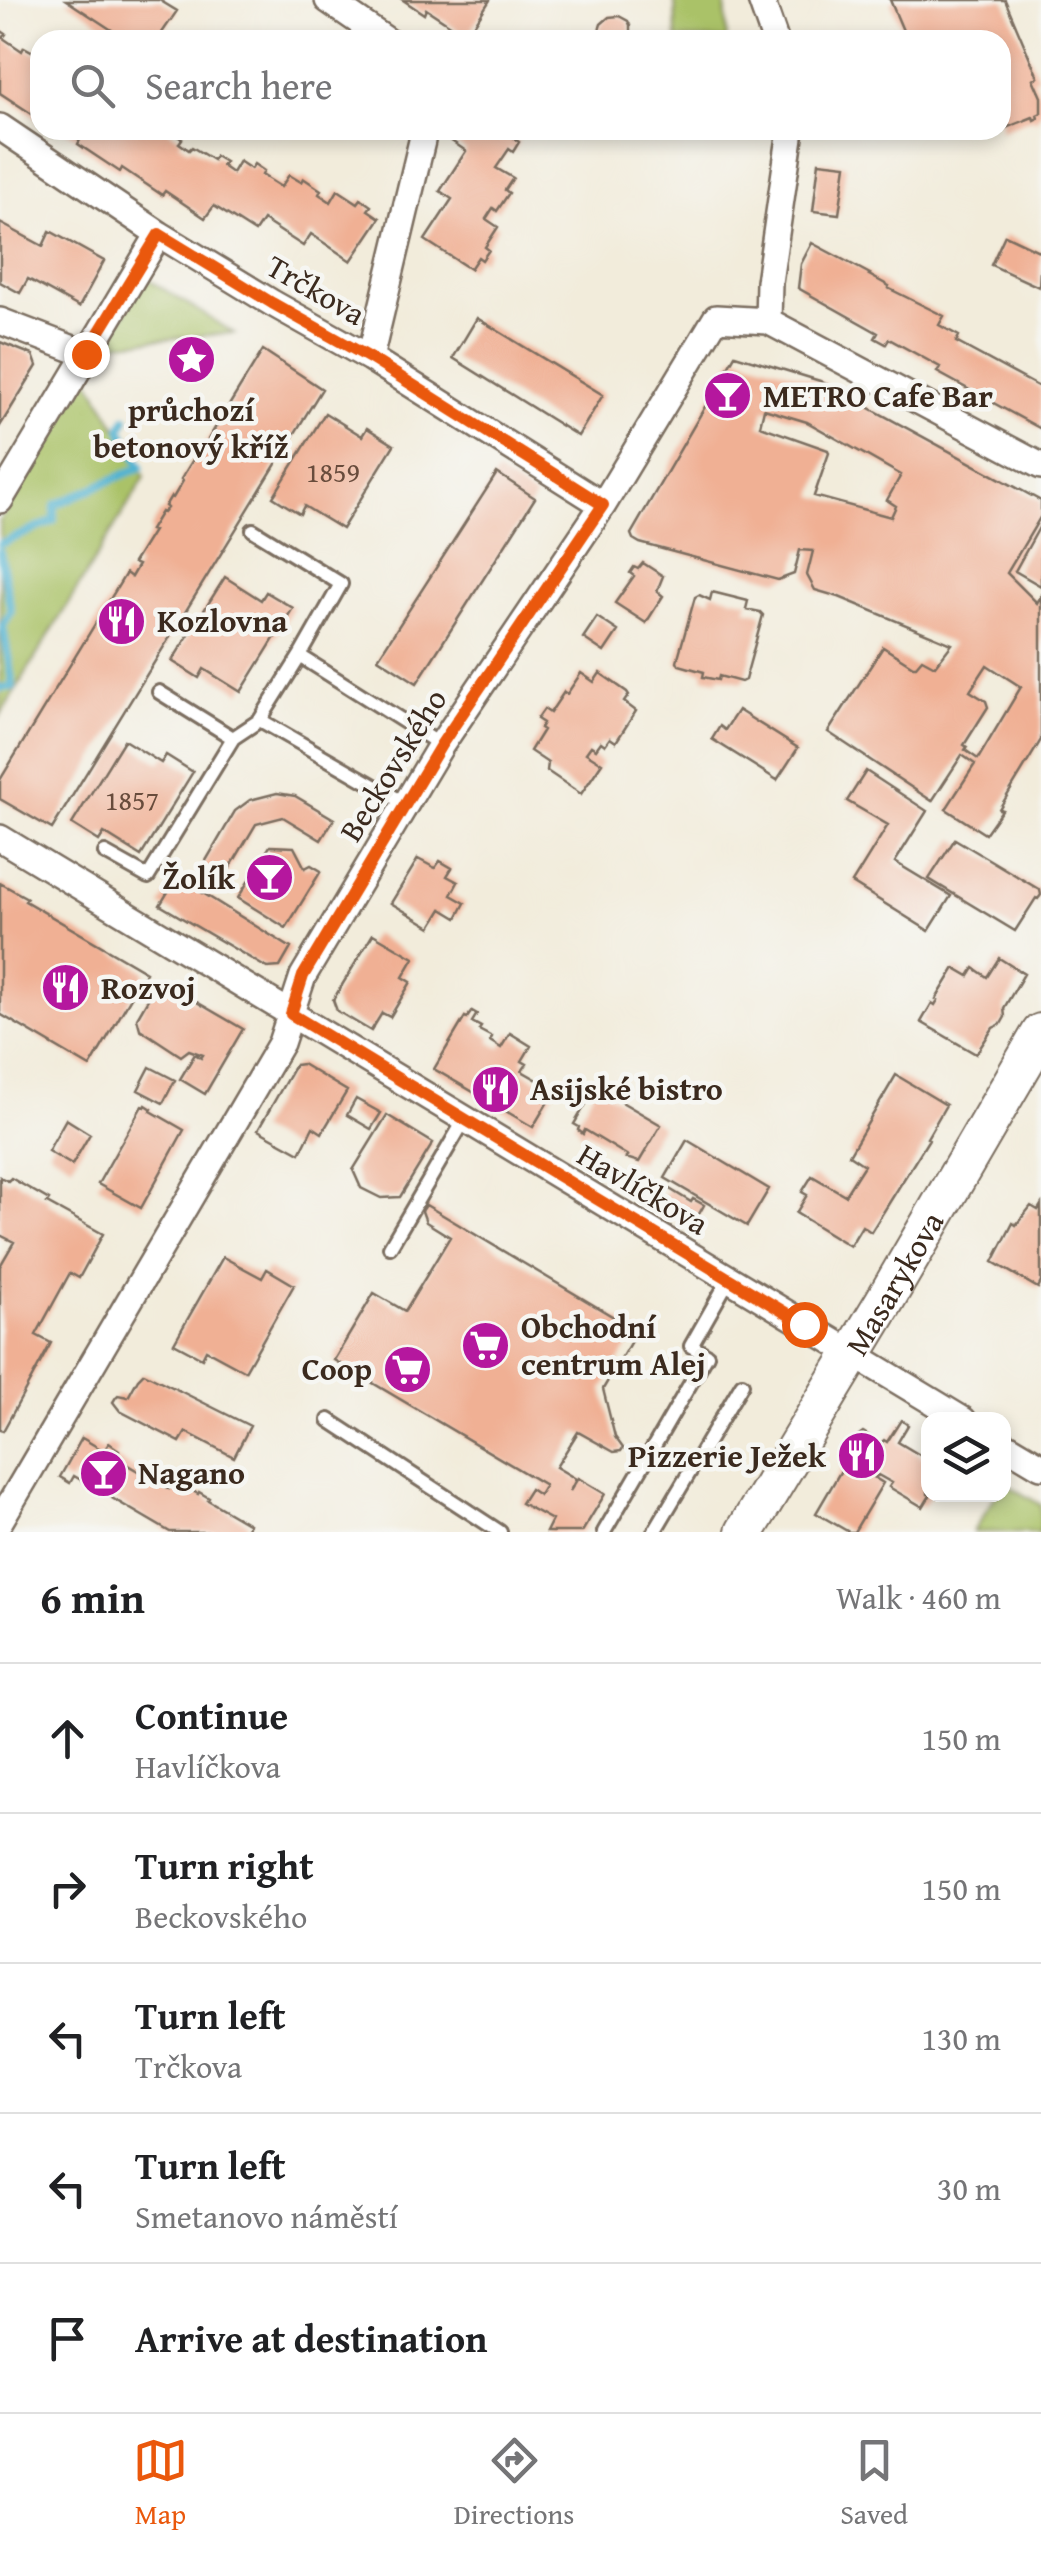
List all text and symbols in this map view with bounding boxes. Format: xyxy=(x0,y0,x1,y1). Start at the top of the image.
search box xyxy=(30,30,1011,140)
text: Search here xyxy=(145,57,333,113)
icon: search xyxy=(65,58,120,113)
street label: Trčkova xyxy=(258,242,374,337)
route end xyxy=(64,332,110,378)
place icon: průchozí betonový kříž xyxy=(165,334,217,386)
bar icon: METRO Cafe Bar xyxy=(702,370,754,422)
place label: METRO Cafe Bar xyxy=(763,372,993,419)
place label: průchozí betonový kříž xyxy=(93,386,289,470)
house number: 1859 xyxy=(306,451,360,492)
restaurant icon: Kozlovna xyxy=(96,595,148,647)
place label: Kozlovna xyxy=(157,597,288,644)
street label: Beckovského xyxy=(327,679,458,850)
house number: 1857 xyxy=(105,779,159,820)
bar icon: Žolík xyxy=(244,852,296,904)
place label: Žolík xyxy=(162,854,236,901)
restaurant icon: Rozvoj xyxy=(40,962,92,1014)
place label: Rozvoj xyxy=(101,964,195,1011)
restaurant icon: Asijské bistro xyxy=(469,1063,521,1115)
place label: Asijské bistro xyxy=(530,1065,723,1112)
street label: Havlíčkova xyxy=(569,1131,718,1246)
street label: Masarykova xyxy=(833,1202,955,1364)
route start xyxy=(782,1302,828,1348)
place label: Obchodní centrum Alej xyxy=(521,1303,706,1387)
supermarket icon: Obchodní centrum Alej xyxy=(460,1319,512,1371)
supermarket icon: Coop xyxy=(381,1343,433,1395)
place label: Coop xyxy=(302,1345,372,1392)
map controls xyxy=(921,1412,1011,1502)
button: layers xyxy=(921,1412,1011,1502)
restaurant icon: Pizzerie Ježek xyxy=(835,1430,887,1482)
place label: Pizzerie Ježek xyxy=(628,1432,827,1479)
bar icon: Nagano xyxy=(77,1447,129,1499)
place label: Nagano xyxy=(138,1449,245,1496)
text: 6 min xyxy=(40,1567,145,1628)
text: Walk · 460 m xyxy=(836,1574,1001,1621)
text: Continue xyxy=(135,1687,288,1743)
icon: ahead xyxy=(40,1711,95,1766)
text: 150 m xyxy=(922,1715,1001,1762)
text: Havlíčkova xyxy=(135,1743,281,1790)
text: Turn right xyxy=(135,1837,314,1893)
icon: right xyxy=(40,1861,95,1916)
text: 150 m xyxy=(922,1865,1001,1912)
text: Beckovského xyxy=(135,1893,307,1940)
text: Turn left xyxy=(135,1987,286,2043)
icon: left xyxy=(40,2011,95,2066)
text: 130 m xyxy=(922,2015,1001,2062)
text: Trčkova xyxy=(135,2043,242,2090)
text: Turn left xyxy=(135,2137,286,2193)
icon: left xyxy=(40,2161,95,2216)
text: 30 m xyxy=(937,2165,1001,2212)
text: Smetanovo náměstí xyxy=(135,2193,398,2240)
text: Arrive at destination xyxy=(135,2310,488,2366)
icon: arrive xyxy=(40,2311,95,2366)
tab: Map xyxy=(133,2433,188,2534)
tab: Directions xyxy=(454,2433,574,2534)
tab: Saved xyxy=(840,2433,908,2534)

